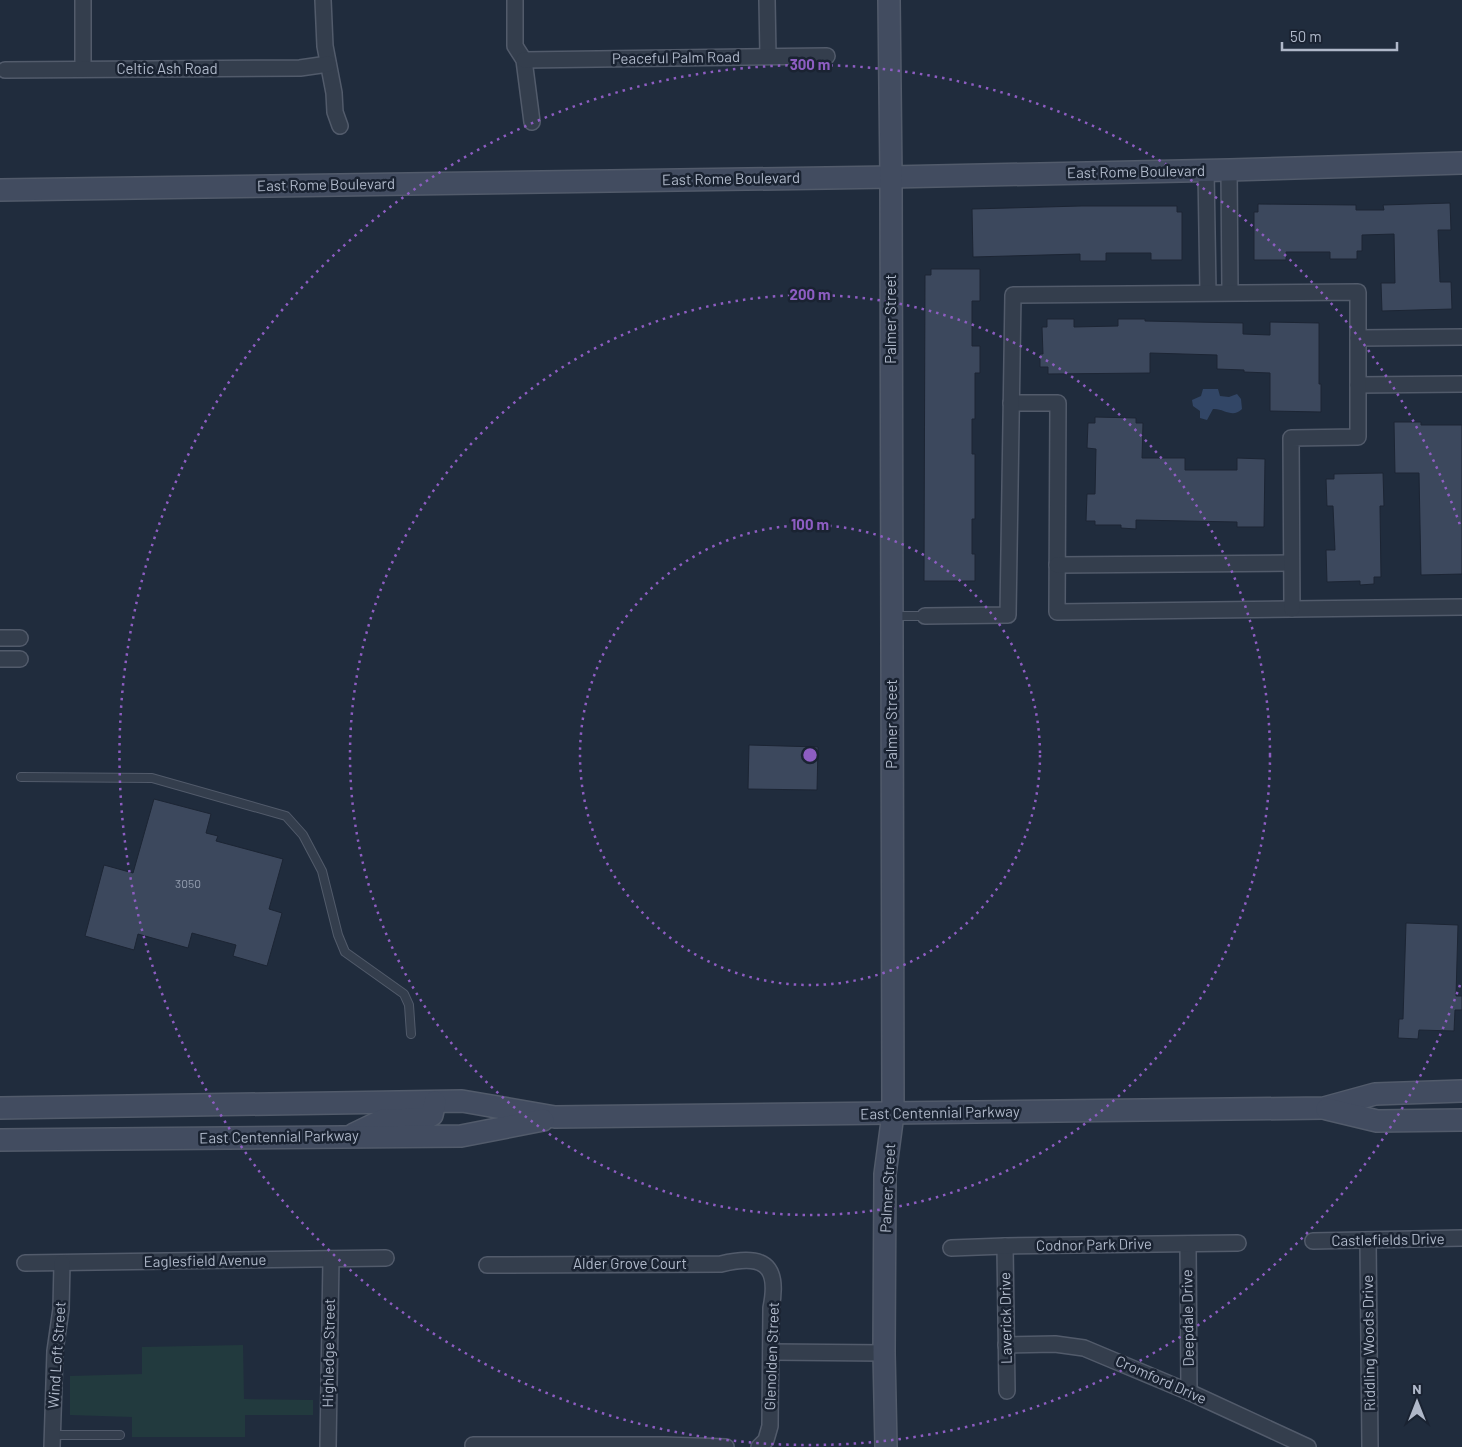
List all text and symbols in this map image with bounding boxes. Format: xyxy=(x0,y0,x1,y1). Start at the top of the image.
scale bar xyxy=(1282,20,1397,52)
text: 50 m xyxy=(1290,27,1322,45)
street label: Peaceful Palm Road xyxy=(612,47,740,67)
text: 300 m xyxy=(790,55,830,73)
street label: Celtic Ash Road xyxy=(116,59,218,77)
street label: East Rome Boulevard xyxy=(1067,161,1205,181)
street label: East Rome Boulevard xyxy=(662,168,800,188)
street label: East Rome Boulevard xyxy=(257,174,395,194)
street label: Palmer Street xyxy=(881,274,899,364)
text: 200 m xyxy=(789,285,831,303)
text: 100 m xyxy=(791,515,829,533)
street label: Palmer Street xyxy=(882,679,900,769)
centre of rings xyxy=(801,746,819,764)
house number: 3050 xyxy=(175,876,201,890)
street label: East Centennial Parkway xyxy=(860,1102,1020,1122)
street label: East Centennial Parkway xyxy=(199,1126,359,1146)
street label: Palmer Street xyxy=(876,1143,898,1233)
street label: Castlefields Drive xyxy=(1331,1229,1445,1249)
street label: Codnor Park Drive xyxy=(1036,1234,1152,1254)
street label: Eaglesfield Avenue xyxy=(143,1250,267,1270)
street label: Alder Grove Court xyxy=(573,1254,687,1272)
street label: Deepdale Drive xyxy=(1177,1269,1197,1367)
street label: Laverick Drive xyxy=(995,1272,1015,1364)
street label: Riddling Woods Drive xyxy=(1358,1275,1378,1411)
street label: Highledge Street xyxy=(318,1298,338,1408)
street label: Wind Loft Street xyxy=(43,1301,69,1409)
street label: Glenolden Street xyxy=(760,1301,782,1410)
street label: Cromford Drive xyxy=(1113,1351,1210,1407)
north arrow xyxy=(1392,1377,1442,1427)
text: N xyxy=(1412,1380,1422,1397)

